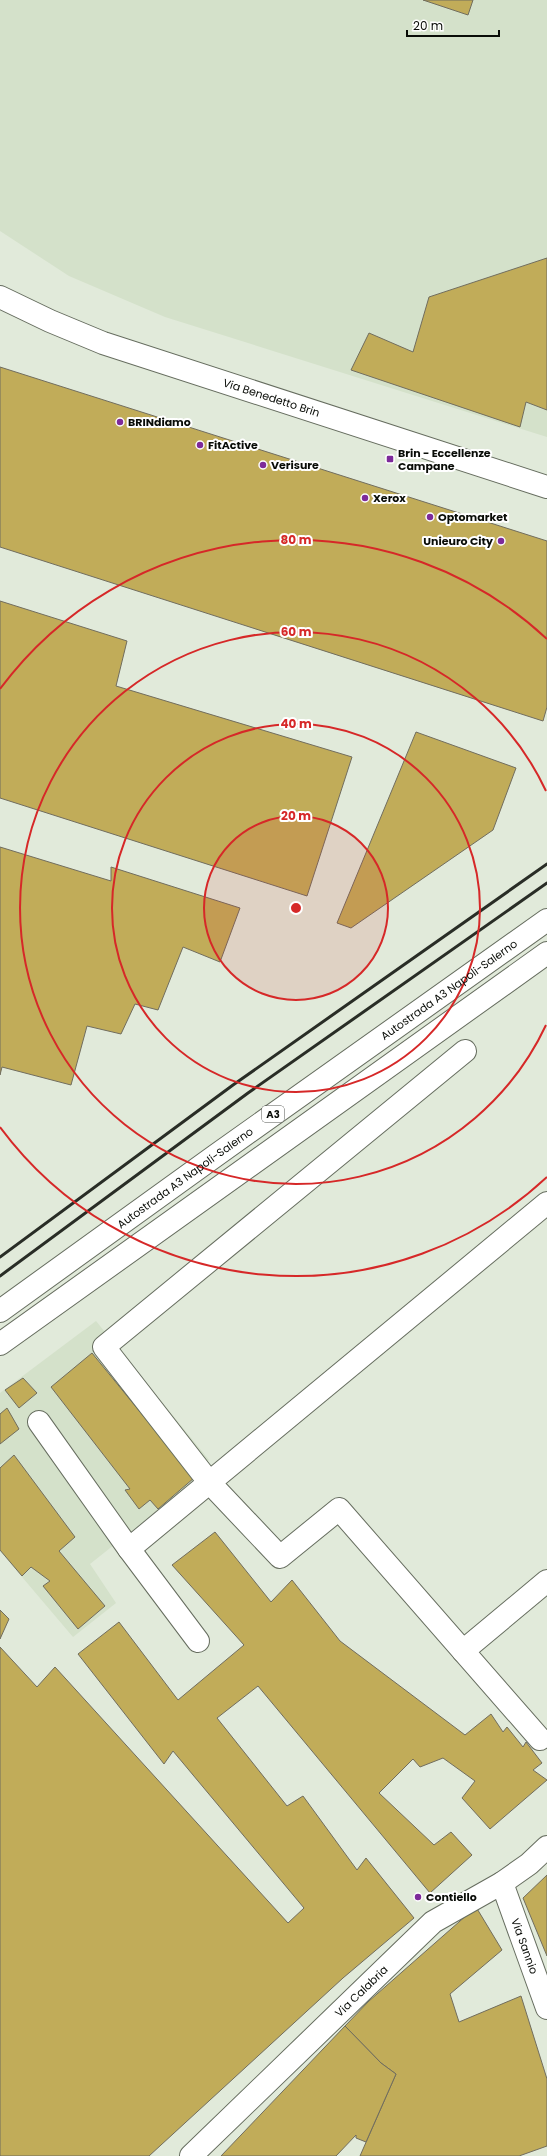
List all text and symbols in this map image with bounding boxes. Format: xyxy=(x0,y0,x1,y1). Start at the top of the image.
scale bar xyxy=(407,12,499,38)
text: 20 m xyxy=(413,17,443,34)
street label: Via Benedetto Brin xyxy=(221,374,322,421)
place label: BRINdiamo xyxy=(128,414,191,430)
marker: BRINdiamo xyxy=(115,417,125,427)
place label: FitActive xyxy=(208,437,258,453)
marker: FitActive xyxy=(195,440,205,450)
place label: Brin - Eccellenze Campane xyxy=(398,445,491,474)
marker: Brin - Eccellenze Campane xyxy=(385,454,395,464)
place label: Verisure xyxy=(271,457,319,473)
marker: Verisure xyxy=(258,460,268,470)
place label: Xerox xyxy=(373,490,406,506)
marker: Xerox xyxy=(360,493,370,503)
place label: Optomarket xyxy=(438,509,508,525)
marker: Optomarket xyxy=(425,512,435,522)
text: 80 m xyxy=(281,531,312,548)
place label: Unieuro City xyxy=(423,533,493,549)
marker: Unieuro City xyxy=(496,536,506,546)
text: 60 m xyxy=(281,623,312,640)
text: 40 m xyxy=(280,715,312,732)
text: 20 m xyxy=(281,807,311,824)
centre of rings xyxy=(289,901,303,915)
street label: Autostrada A3 Napoli-Salerno xyxy=(377,936,520,1044)
road number: A3 xyxy=(262,1106,284,1122)
street label: Autostrada A3 Napoli-Salerno xyxy=(114,1123,256,1232)
place label: Contiello xyxy=(426,1889,477,1905)
marker: Contiello xyxy=(413,1892,423,1902)
street label: Via Sannio xyxy=(507,1916,542,1976)
street label: Via Calabria xyxy=(331,1962,391,2021)

